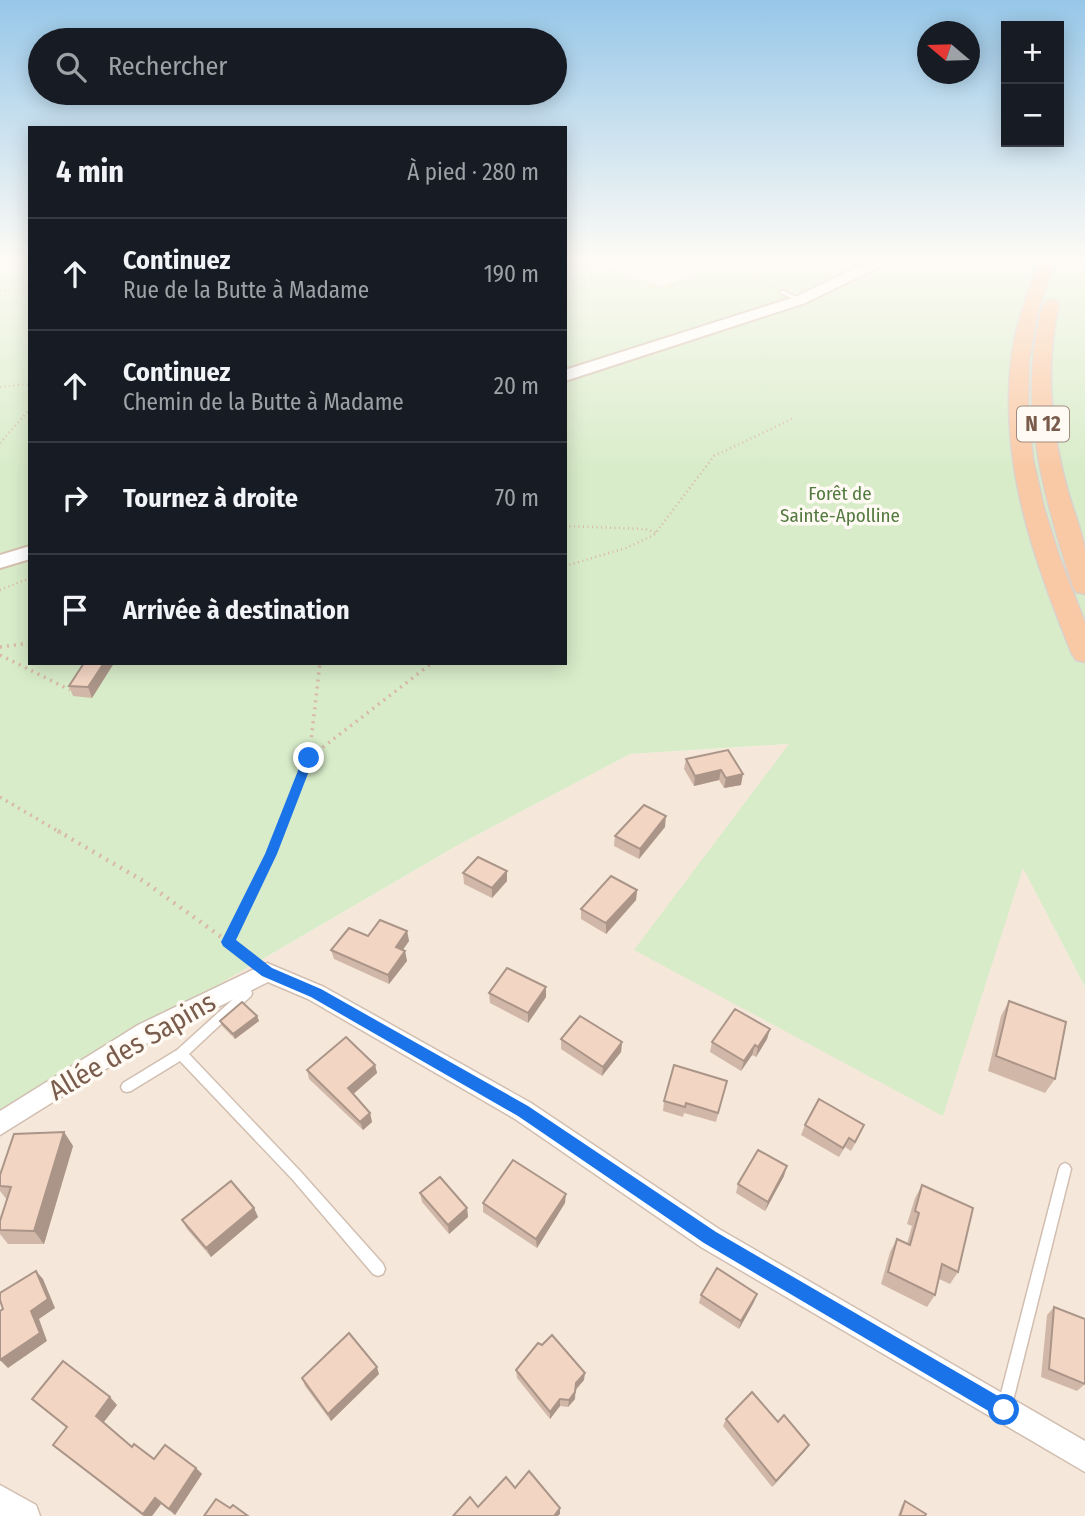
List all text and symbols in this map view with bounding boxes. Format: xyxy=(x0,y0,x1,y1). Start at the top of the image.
north arrow xyxy=(917,21,980,84)
map controls xyxy=(1001,21,1064,147)
button: + xyxy=(1001,21,1064,84)
search box xyxy=(28,28,567,105)
icon: search xyxy=(52,48,90,86)
text: Rechercher xyxy=(108,51,227,82)
button: − xyxy=(1001,84,1064,147)
text: 4 min xyxy=(56,154,124,190)
text: À pied · 280 m xyxy=(407,158,539,186)
text: Continuez xyxy=(123,245,230,276)
icon: ahead xyxy=(56,255,94,293)
text: 190 m xyxy=(484,260,539,288)
text: Rue de la Butte à Madame xyxy=(123,276,369,304)
text: Continuez xyxy=(123,357,230,388)
icon: ahead xyxy=(56,367,94,405)
text: 20 m xyxy=(494,372,539,400)
text: Chemin de la Butte à Madame xyxy=(123,388,404,416)
road number: N 12 xyxy=(1017,406,1069,442)
icon: right xyxy=(56,479,94,517)
park label: Forêt de Sainte-Apolline xyxy=(780,482,900,527)
text: Tournez à droite xyxy=(123,483,298,514)
text: 70 m xyxy=(495,484,539,512)
icon: arrive xyxy=(56,591,94,629)
text: Arrivée à destination xyxy=(123,595,350,626)
route end xyxy=(293,742,324,773)
street label: Allée des Sapins xyxy=(43,985,221,1107)
route start xyxy=(988,1394,1019,1425)

